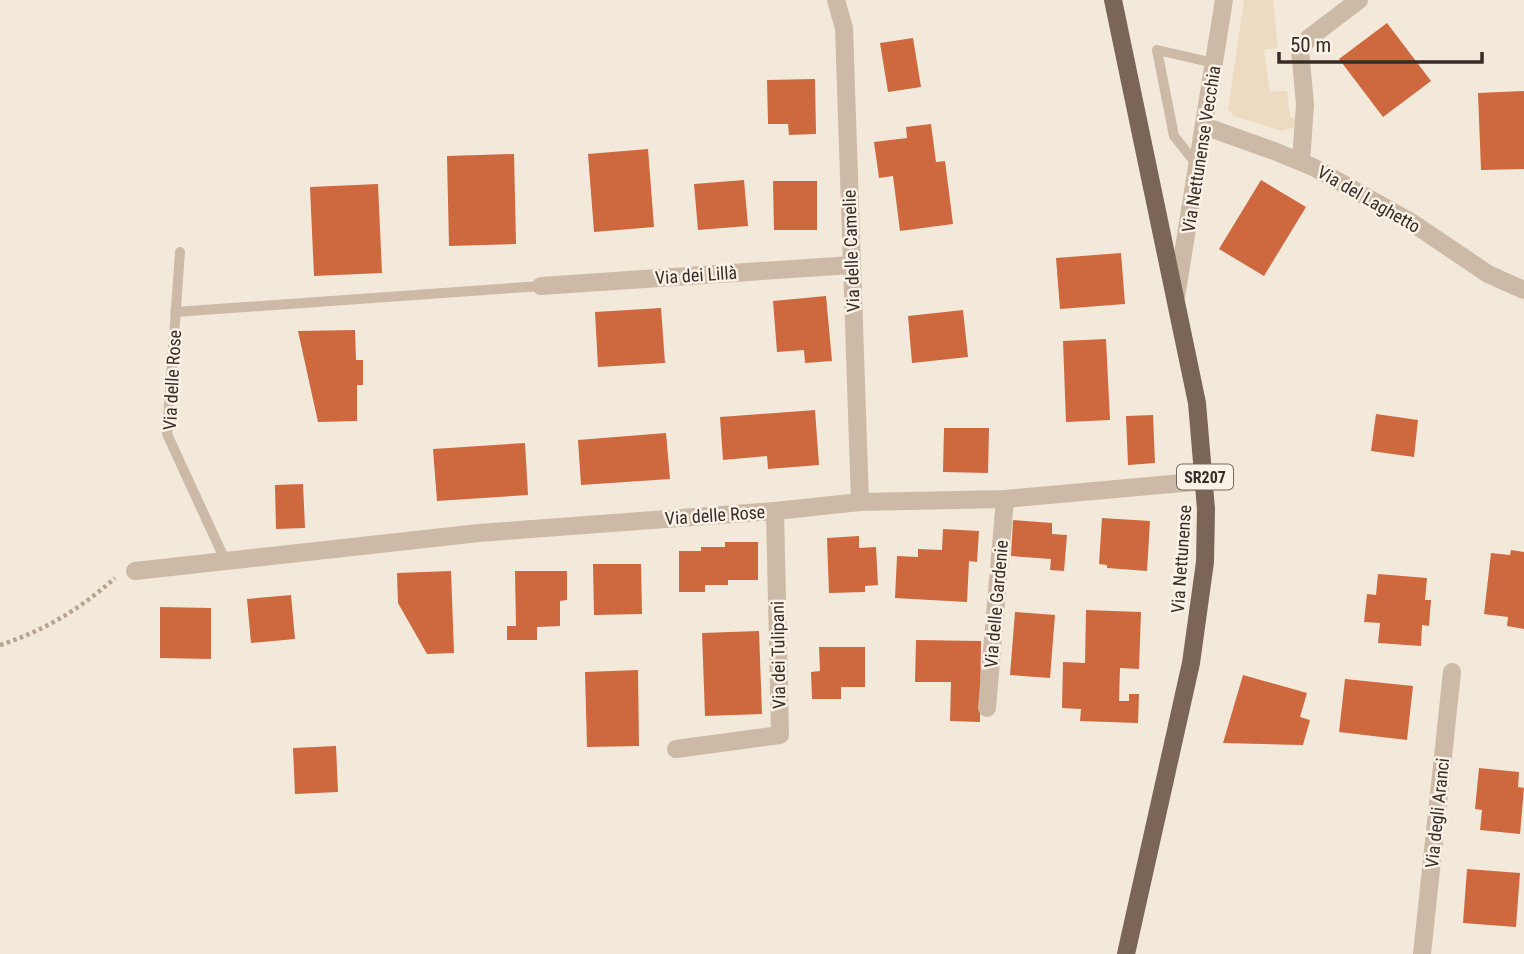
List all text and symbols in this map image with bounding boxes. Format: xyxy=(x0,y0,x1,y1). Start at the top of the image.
scale bar xyxy=(1279,21,1482,65)
text: 50 m xyxy=(1290,33,1331,57)
street label: Via Nettunense Vecchia xyxy=(1177,64,1225,234)
street label: Via del Laghetto xyxy=(1314,161,1424,237)
street label: Via delle Camelie xyxy=(838,189,864,313)
street label: Via dei Lillà xyxy=(654,262,738,288)
street label: Via delle Rose xyxy=(159,329,185,431)
road number: SR207 xyxy=(1177,464,1233,490)
street label: Via delle Rose xyxy=(664,501,766,529)
street label: Via Nettunense xyxy=(1167,504,1195,614)
street label: Via delle Gardenie xyxy=(980,539,1012,669)
street label: Via dei Tulipani xyxy=(767,601,789,709)
street label: Via degli Aranci xyxy=(1421,757,1453,869)

